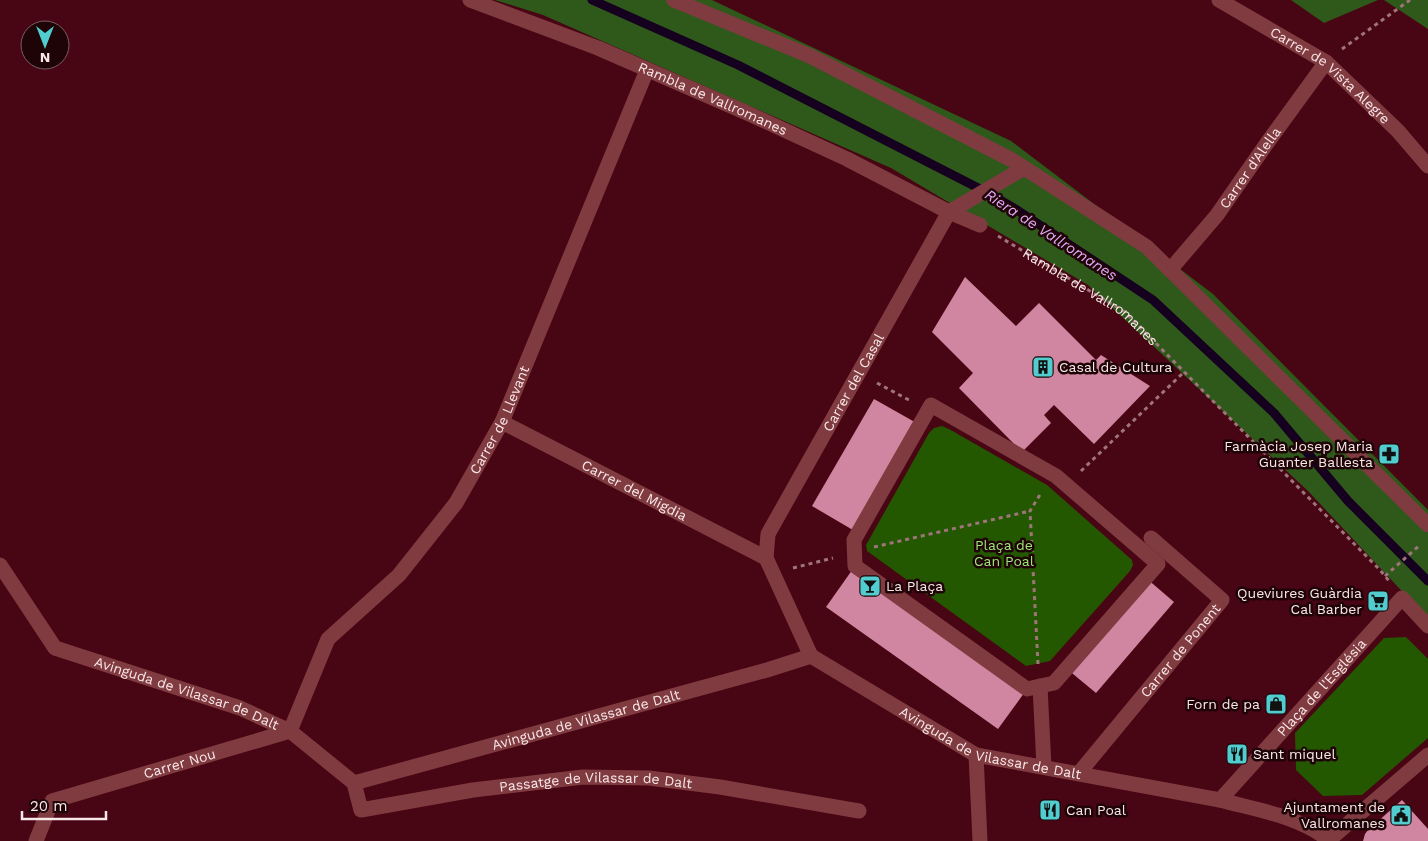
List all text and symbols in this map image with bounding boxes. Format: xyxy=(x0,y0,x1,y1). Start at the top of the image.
north arrow xyxy=(20,20,70,70)
street label: Carrer de Vista Alegre xyxy=(1267,23,1393,127)
text: N xyxy=(40,50,50,66)
street label: Rambla de Vallromanes xyxy=(636,58,790,138)
street label: Carrer d'Alella xyxy=(1216,124,1284,212)
water label: Riera de Vallromanes xyxy=(981,185,1121,285)
street label: Rambla de Vallromanes xyxy=(1020,245,1161,349)
street label: Carrer del Casal xyxy=(819,330,887,434)
building icon: Casal de Cultura xyxy=(1031,355,1055,379)
place label: Casal de Cultura xyxy=(1059,359,1172,375)
street label: Carrer de Llevant xyxy=(466,363,532,477)
place label: Farmàcia Josep Maria Guanter Ballesta xyxy=(1224,438,1373,470)
pharmacy icon: Farmàcia Josep Maria Guanter Ballesta xyxy=(1377,442,1401,466)
street label: Carrer del Migdia xyxy=(579,457,690,524)
park label: Plaça de Can Poal xyxy=(974,537,1035,569)
bar icon: La Plaça xyxy=(858,574,882,598)
place label: La Plaça xyxy=(886,578,943,594)
place label: Queviures Guàrdia Cal Barber xyxy=(1237,585,1362,617)
supermarket icon: Queviures Guàrdia Cal Barber xyxy=(1366,589,1390,613)
street label: Carrer de Ponent xyxy=(1137,600,1224,701)
street label: Plaça de l'Església xyxy=(1274,635,1369,739)
street label: Avinguda de Vilassar de Dalt xyxy=(93,653,282,733)
street label: Avinguda de Vilassar de Dalt xyxy=(490,686,682,753)
shop icon: Forn de pa xyxy=(1264,692,1288,716)
place label: Forn de pa xyxy=(1186,696,1260,712)
street label: Avinguda de Vilassar de Dalt xyxy=(897,703,1083,782)
restaurant icon: Sant miquel xyxy=(1225,742,1249,766)
street label: Carrer Nou xyxy=(142,745,217,782)
place label: Sant miquel xyxy=(1253,746,1337,762)
street label: Passatge de Vilassar de Dalt xyxy=(498,769,693,795)
scale bar xyxy=(22,788,106,820)
text: 20 m xyxy=(30,797,68,815)
restaurant icon: Can Poal xyxy=(1038,798,1062,822)
place label: Ajuntament de Vallromanes xyxy=(1284,799,1385,831)
place label: Can Poal xyxy=(1066,802,1127,818)
public building icon: Ajuntament de Vallromanes xyxy=(1389,803,1413,827)

